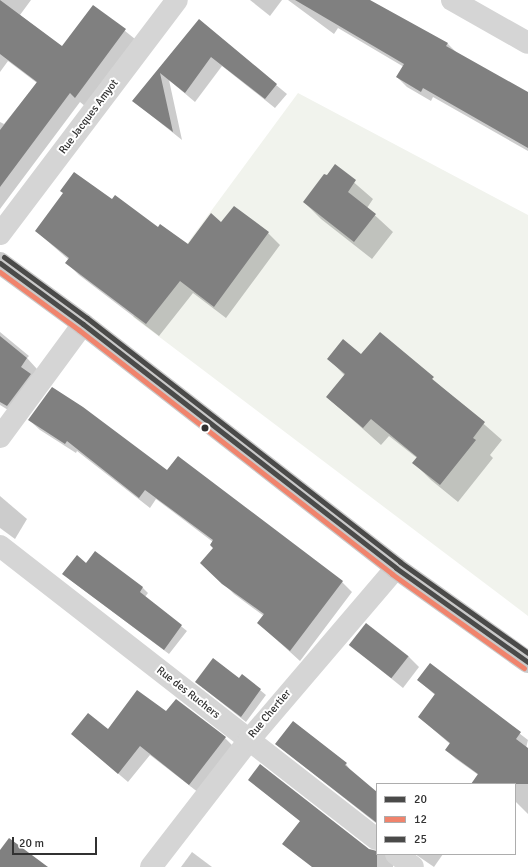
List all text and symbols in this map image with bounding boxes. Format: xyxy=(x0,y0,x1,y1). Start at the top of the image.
street label: Rue Jacques Amyot xyxy=(57,77,121,157)
unlabelled marker xyxy=(200,423,210,433)
street label: Rue des Ruchers xyxy=(154,664,222,722)
street label: Rue Chertier xyxy=(246,687,294,741)
legend xyxy=(376,783,516,855)
text: 20 xyxy=(414,792,427,807)
text: 12 xyxy=(414,812,427,827)
scale bar xyxy=(14,829,99,855)
text: 25 xyxy=(414,832,427,847)
text: 20 m xyxy=(19,836,44,851)

